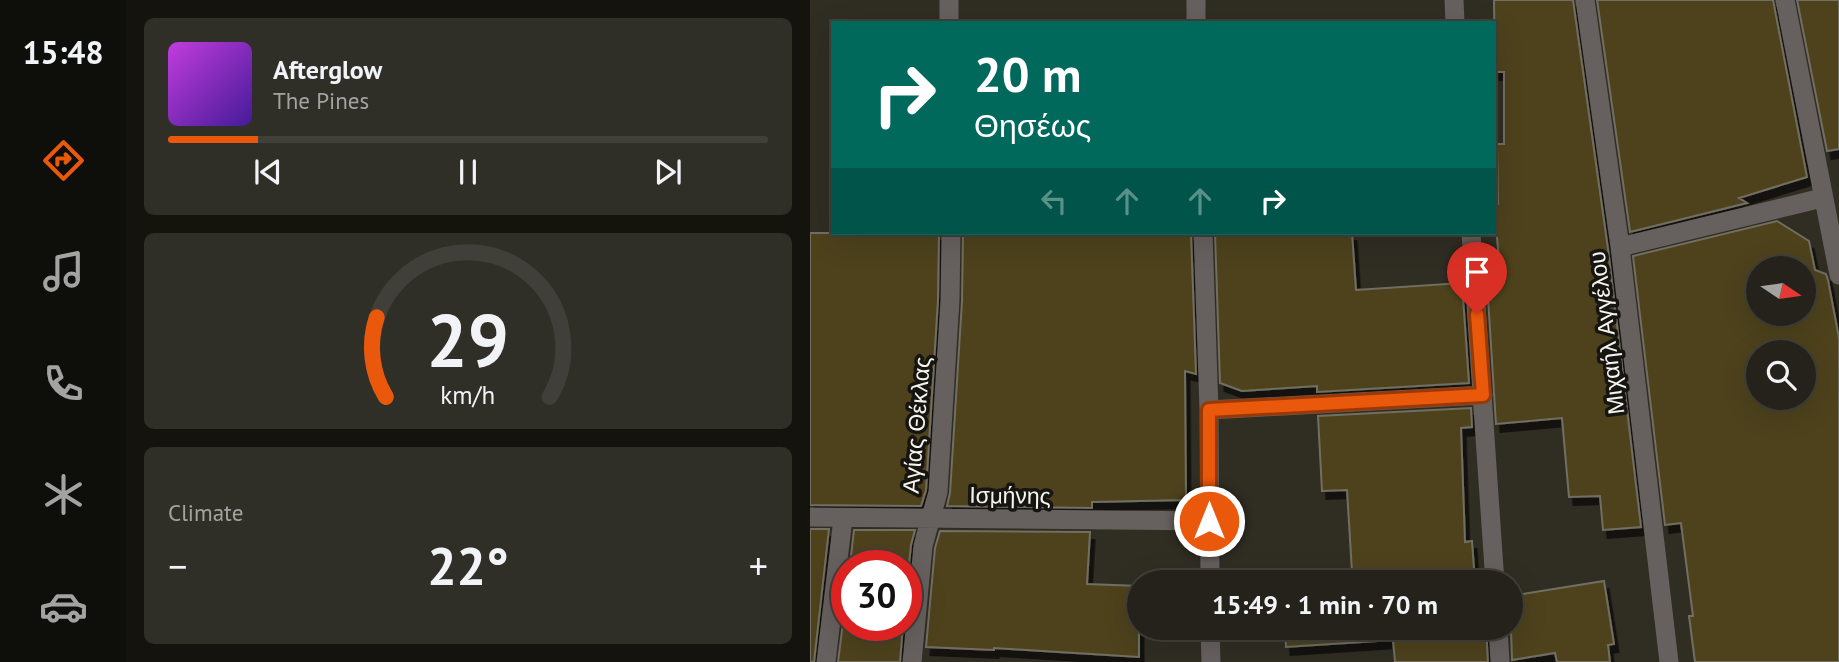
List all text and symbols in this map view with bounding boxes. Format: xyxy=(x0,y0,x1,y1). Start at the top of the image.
text: 15:48 xyxy=(22,31,104,73)
text: 20 m xyxy=(974,42,1081,106)
icon: right xyxy=(859,49,950,140)
text: Afterglow xyxy=(273,53,382,86)
text: The Pines xyxy=(273,86,369,115)
text: Θησέως xyxy=(974,104,1091,146)
icon: directions xyxy=(39,136,88,185)
icon: previous xyxy=(249,153,287,191)
icon: pause xyxy=(449,153,487,191)
icon: next xyxy=(649,153,687,191)
icon: left xyxy=(1035,182,1073,220)
icon: ahead xyxy=(1108,182,1146,220)
icon: ahead xyxy=(1181,182,1219,220)
icon: right xyxy=(1254,182,1292,220)
pin xyxy=(1447,242,1507,314)
icon: music xyxy=(39,247,88,296)
street label: Μιχαήλ Αγγέλου xyxy=(1582,250,1630,416)
icon: arrive xyxy=(1458,253,1496,291)
north arrow xyxy=(1746,256,1816,326)
map controls xyxy=(1746,256,1816,410)
text: 29 xyxy=(427,293,509,387)
button: search xyxy=(1746,340,1816,410)
street label: Αγίας Θέκλας xyxy=(896,355,936,495)
icon: phone xyxy=(39,359,88,408)
text: km/h xyxy=(441,379,495,411)
icon: climate xyxy=(39,470,88,519)
street label: Ισμήνης xyxy=(969,480,1051,510)
position arrow xyxy=(1172,484,1246,558)
text: Climate xyxy=(168,498,243,527)
text: 22° xyxy=(427,532,509,599)
text: − xyxy=(168,541,187,590)
text: + xyxy=(749,541,768,590)
speed limit sign: 30 xyxy=(831,550,922,641)
icon: car xyxy=(39,582,88,631)
text: 15:49 · 1 min · 70 m xyxy=(1212,588,1438,621)

